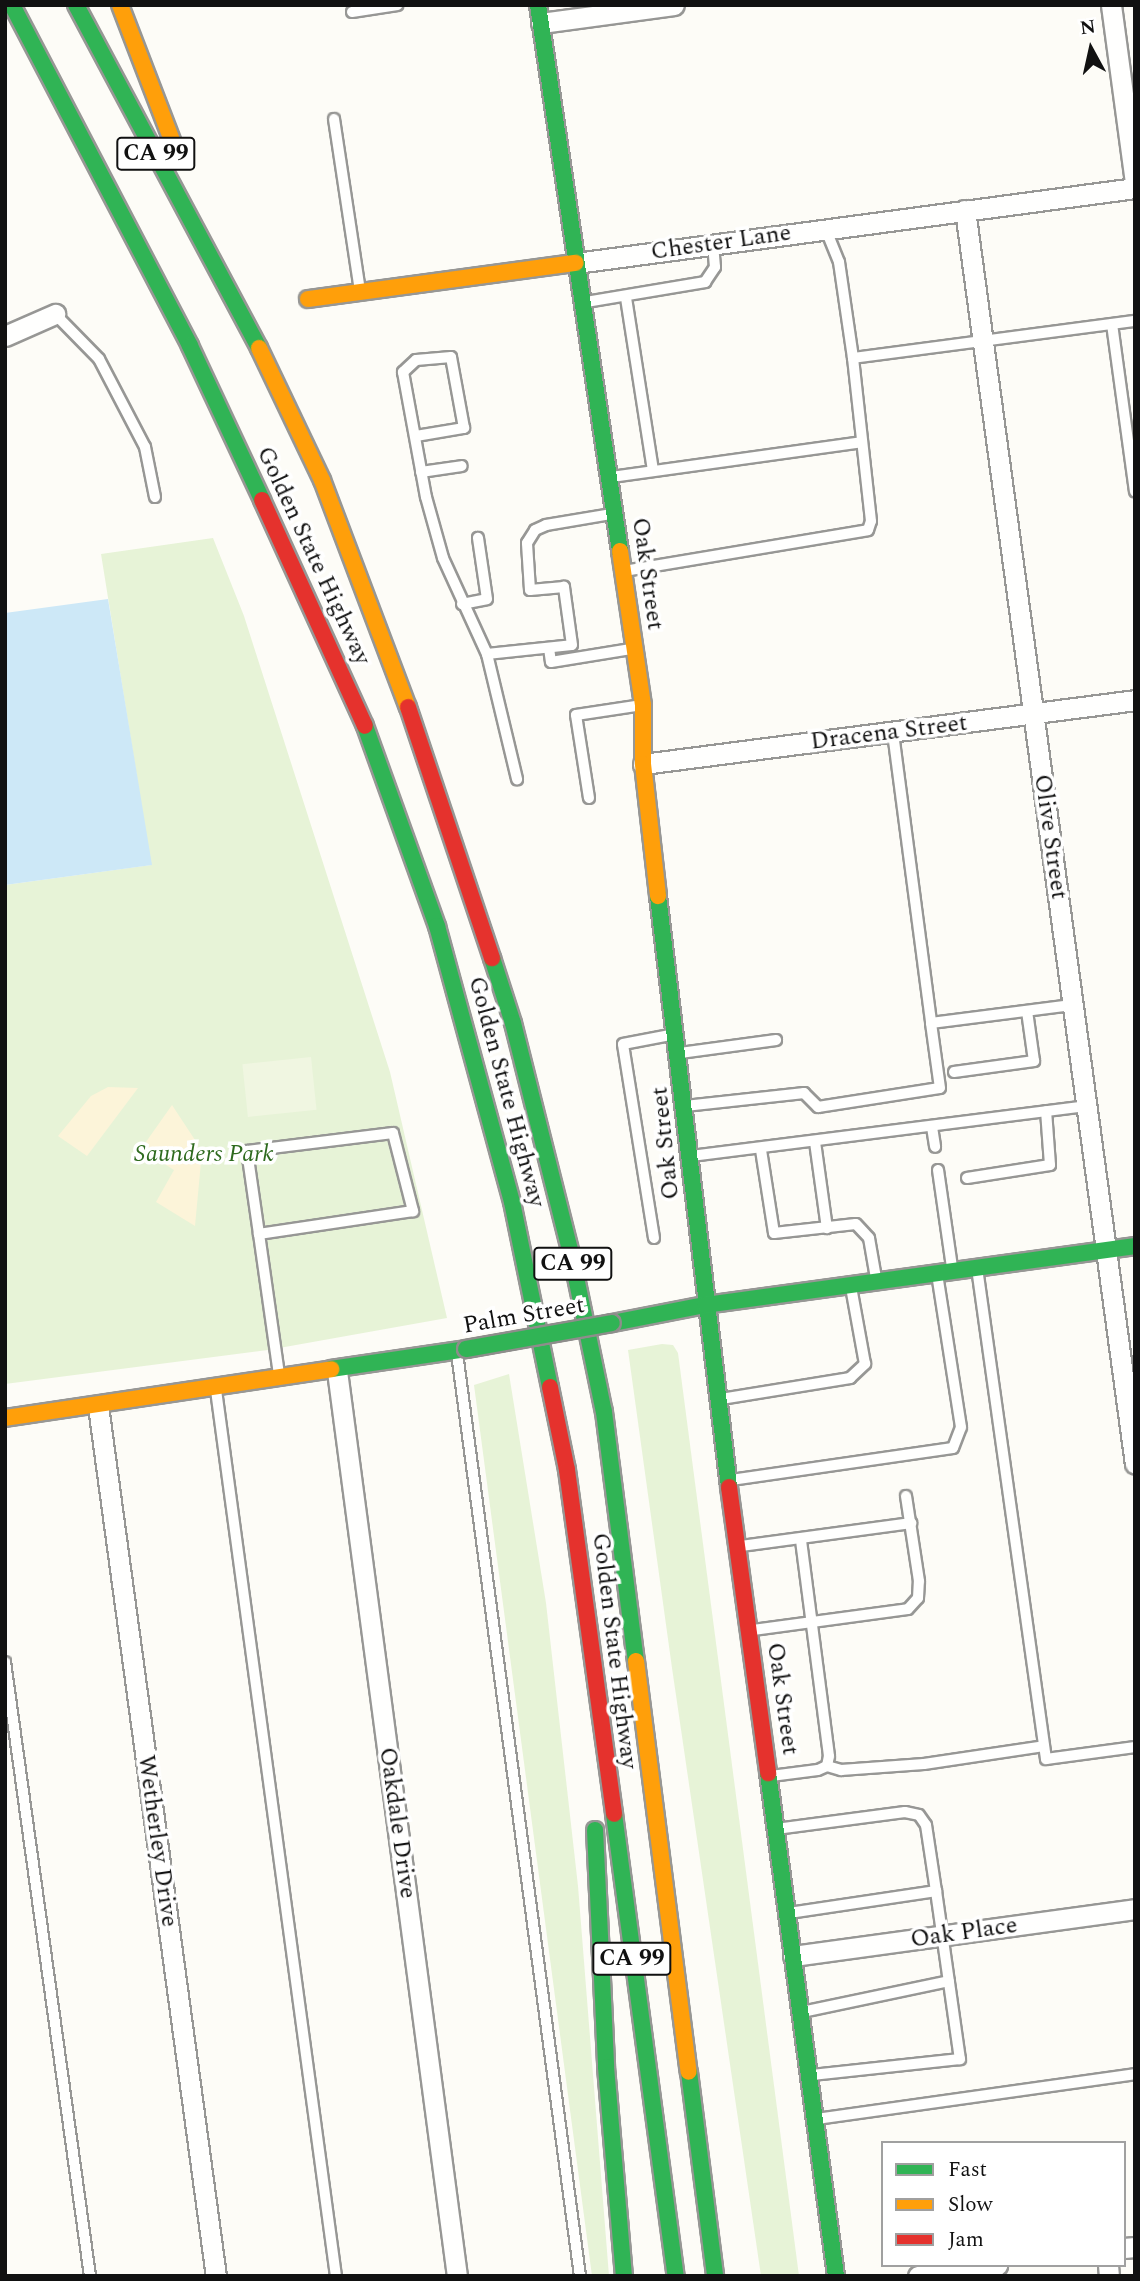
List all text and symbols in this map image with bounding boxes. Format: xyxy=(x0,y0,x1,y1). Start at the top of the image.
text: N xyxy=(1078,12,1098,43)
north arrow xyxy=(1056,14,1126,84)
road number: CA 99 xyxy=(116,134,196,174)
street label: Chester Lane xyxy=(649,219,793,267)
street label: Golden State Highway xyxy=(250,442,376,670)
street label: Oak Street xyxy=(625,516,669,632)
street label: Dracena Street xyxy=(809,709,969,757)
street label: Olive Street xyxy=(1027,773,1073,901)
street label: Golden State Highway xyxy=(461,974,551,1210)
street label: Oak Street xyxy=(646,1085,686,1201)
park label: Saunders Park xyxy=(134,1141,274,1169)
road number: CA 99 xyxy=(533,1245,613,1284)
street label: Palm Street xyxy=(461,1291,587,1341)
street label: Golden State Highway xyxy=(585,1531,643,1771)
street label: Oak Street xyxy=(760,1641,804,1757)
street label: Oakdale Drive xyxy=(372,1746,422,1900)
street label: Wetherley Drive xyxy=(131,1753,183,1929)
street label: Oak Place xyxy=(909,1911,1019,1955)
road number: CA 99 xyxy=(592,1940,672,1978)
legend xyxy=(881,2141,1126,2267)
text: Fast xyxy=(948,2154,987,2186)
text: Slow xyxy=(948,2189,992,2221)
text: Jam xyxy=(948,2224,984,2256)

